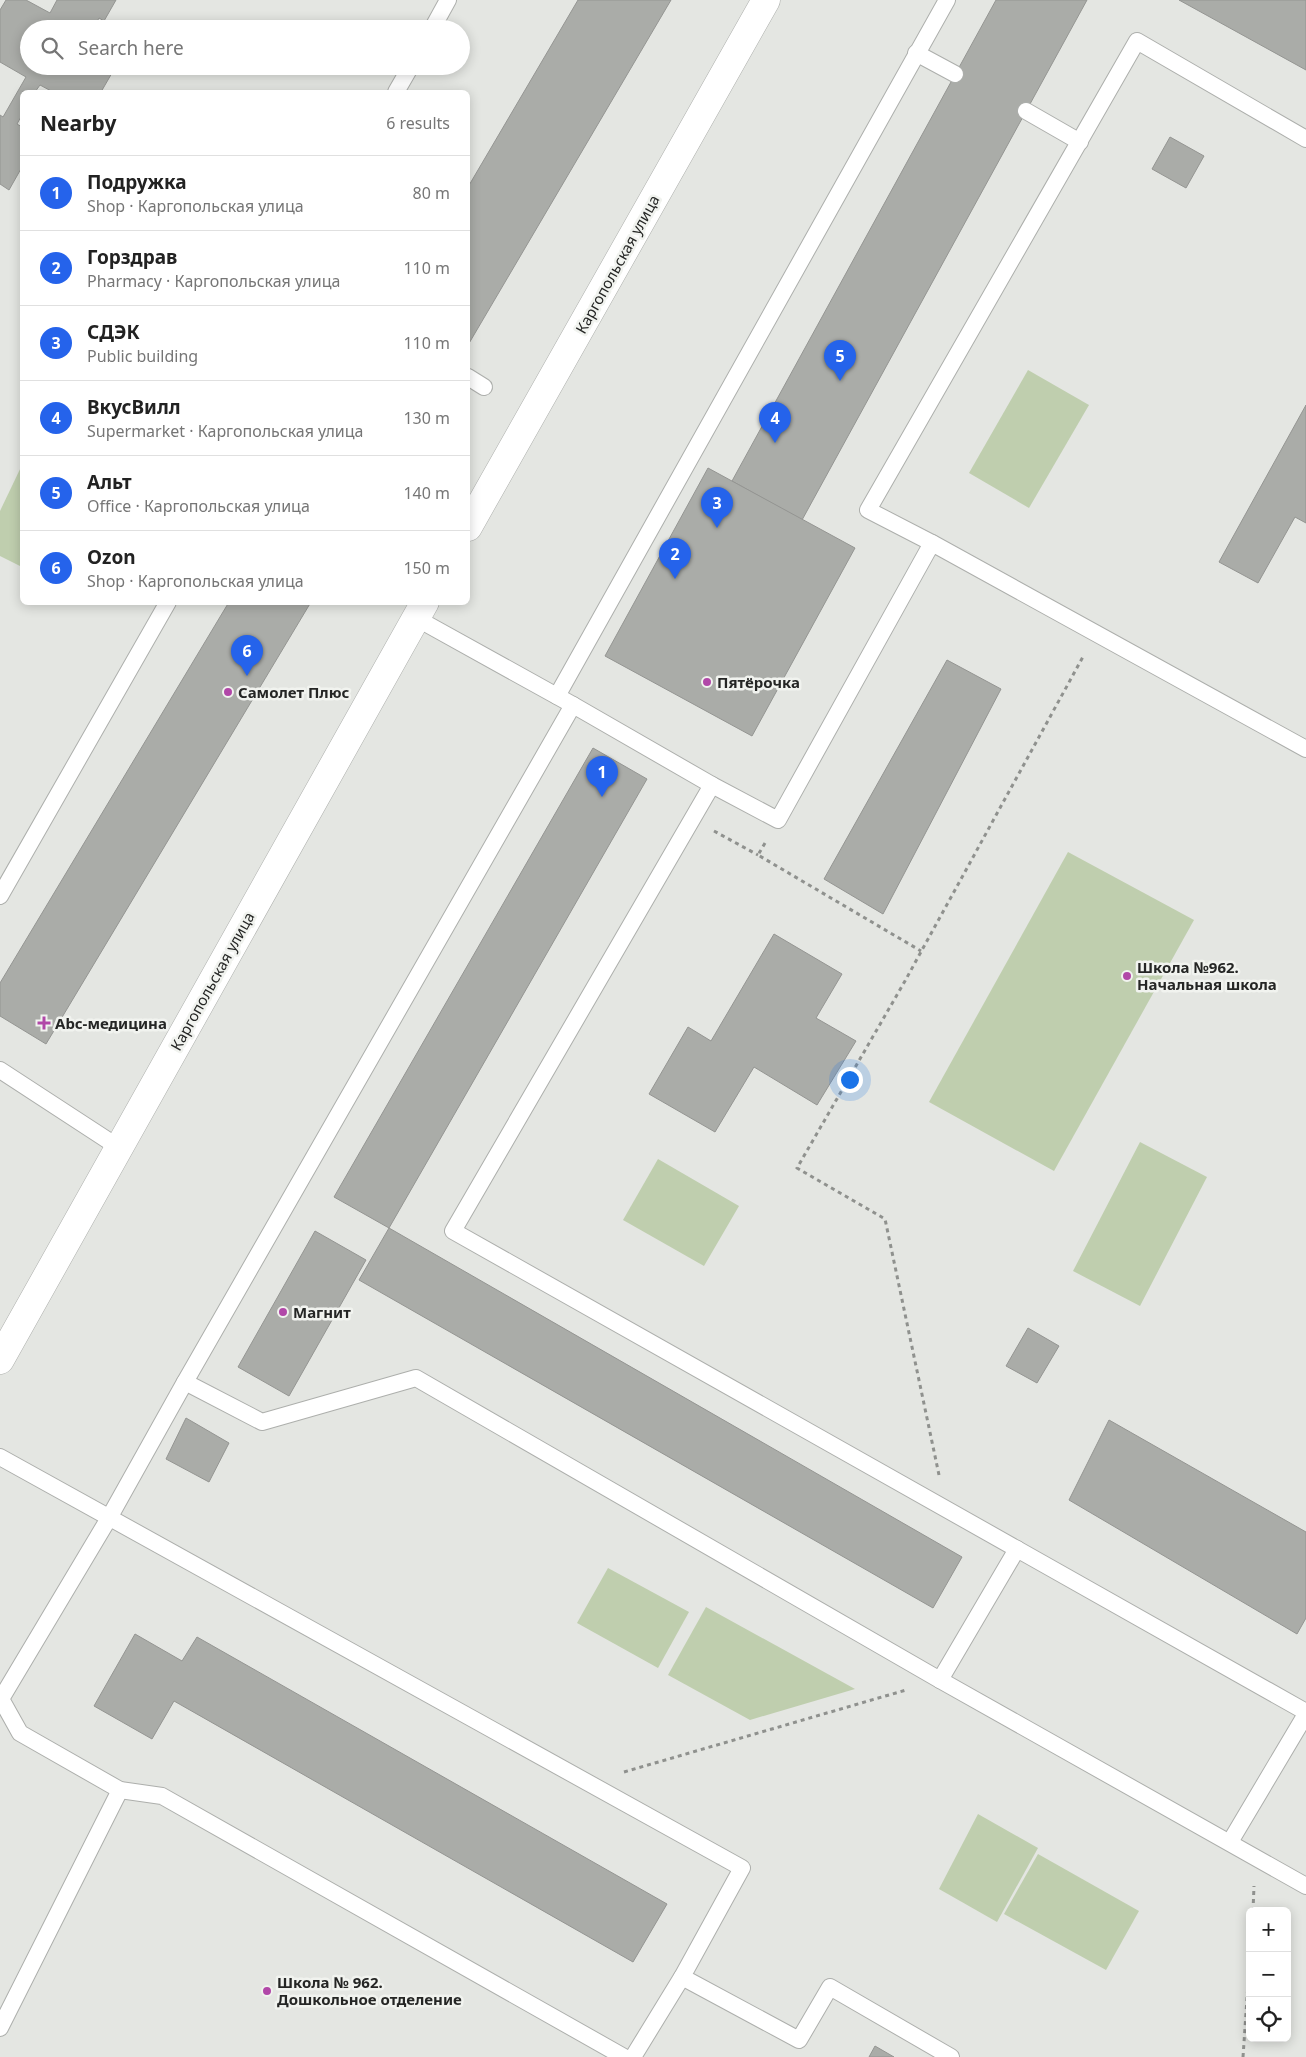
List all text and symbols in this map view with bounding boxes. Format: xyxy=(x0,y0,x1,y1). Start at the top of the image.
search box xyxy=(20,20,470,75)
icon: search xyxy=(38,34,66,62)
text: Search here xyxy=(78,35,184,61)
text: Nearby xyxy=(40,109,116,137)
text: 6 results xyxy=(386,112,450,134)
text: Подружка xyxy=(87,169,187,195)
text: 1 xyxy=(51,182,61,204)
text: 80 m xyxy=(413,182,450,204)
street label: Каргопольская улица xyxy=(571,191,663,337)
text: Shop · Каргопольская улица xyxy=(87,195,304,217)
text: Горздрав xyxy=(87,244,177,270)
text: 2 xyxy=(51,257,61,279)
text: 110 m xyxy=(403,257,450,279)
text: Pharmacy · Каргопольская улица xyxy=(87,270,340,292)
text: СДЭК xyxy=(87,319,140,345)
text: 3 xyxy=(51,332,61,354)
text: 110 m xyxy=(403,332,450,354)
pin: 5 xyxy=(824,340,856,381)
text: Public building xyxy=(87,345,198,367)
text: ВкусВилл xyxy=(87,394,181,420)
pin: 4 xyxy=(759,402,791,443)
text: 4 xyxy=(51,407,61,429)
text: 130 m xyxy=(403,407,450,429)
text: Supermarket · Каргопольская улица xyxy=(87,420,363,442)
text: Альт xyxy=(87,469,132,495)
text: 5 xyxy=(51,482,61,504)
text: 140 m xyxy=(403,482,450,504)
pin: 3 xyxy=(701,487,733,528)
text: Office · Каргопольская улица xyxy=(87,495,310,517)
pin: 2 xyxy=(659,538,691,579)
text: Ozon xyxy=(87,544,136,570)
text: 6 xyxy=(51,557,61,579)
text: 150 m xyxy=(403,557,450,579)
text: Shop · Каргопольская улица xyxy=(87,570,304,592)
pin: 6 xyxy=(231,635,263,676)
place label: Пятёрочка xyxy=(717,672,800,692)
marker: Пятёрочка xyxy=(701,676,713,688)
place label: Самолет Плюс xyxy=(238,682,349,702)
marker: Самолет Плюс xyxy=(222,686,234,698)
pin: 1 xyxy=(586,756,618,797)
street label: Каргопольская улица xyxy=(166,908,258,1054)
place label: Школа №962. Начальная школа xyxy=(1137,957,1277,994)
marker: Школа №962. Начальная школа xyxy=(1121,970,1133,982)
place label: Abc-медицина xyxy=(55,1013,167,1033)
marker: Abc-медицина xyxy=(37,1016,51,1030)
your location xyxy=(837,1067,863,1093)
place label: Магнит xyxy=(293,1302,351,1322)
marker: Магнит xyxy=(277,1306,289,1318)
map controls xyxy=(1246,1907,1291,2042)
button: + xyxy=(1246,1907,1291,1952)
button: − xyxy=(1246,1952,1291,1997)
place label: Школа № 962. Дошкольное отделение xyxy=(277,1972,462,2009)
marker: Школа № 962. Дошкольное отделение xyxy=(261,1985,273,1997)
button: locate xyxy=(1246,1997,1291,2042)

